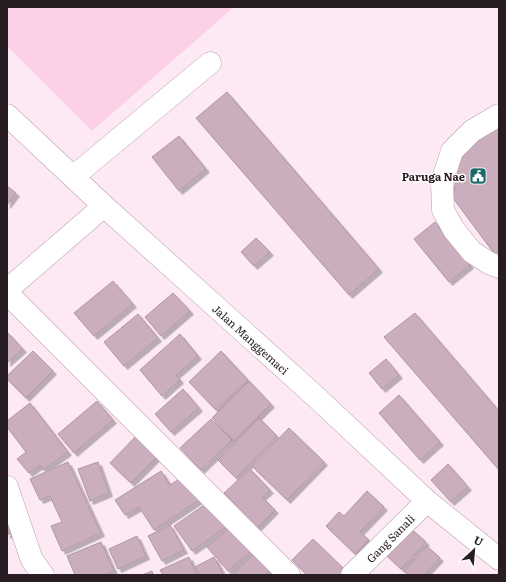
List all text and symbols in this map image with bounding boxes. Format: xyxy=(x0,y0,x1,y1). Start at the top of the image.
public building icon: Paruga Nae xyxy=(468,166,488,186)
place label: Paruga Nae xyxy=(402,168,465,184)
street label: Jalan Manggemaci xyxy=(209,300,293,378)
street label: Gang Sanali xyxy=(362,510,418,566)
north arrow xyxy=(454,530,494,570)
text: U xyxy=(471,531,487,549)

